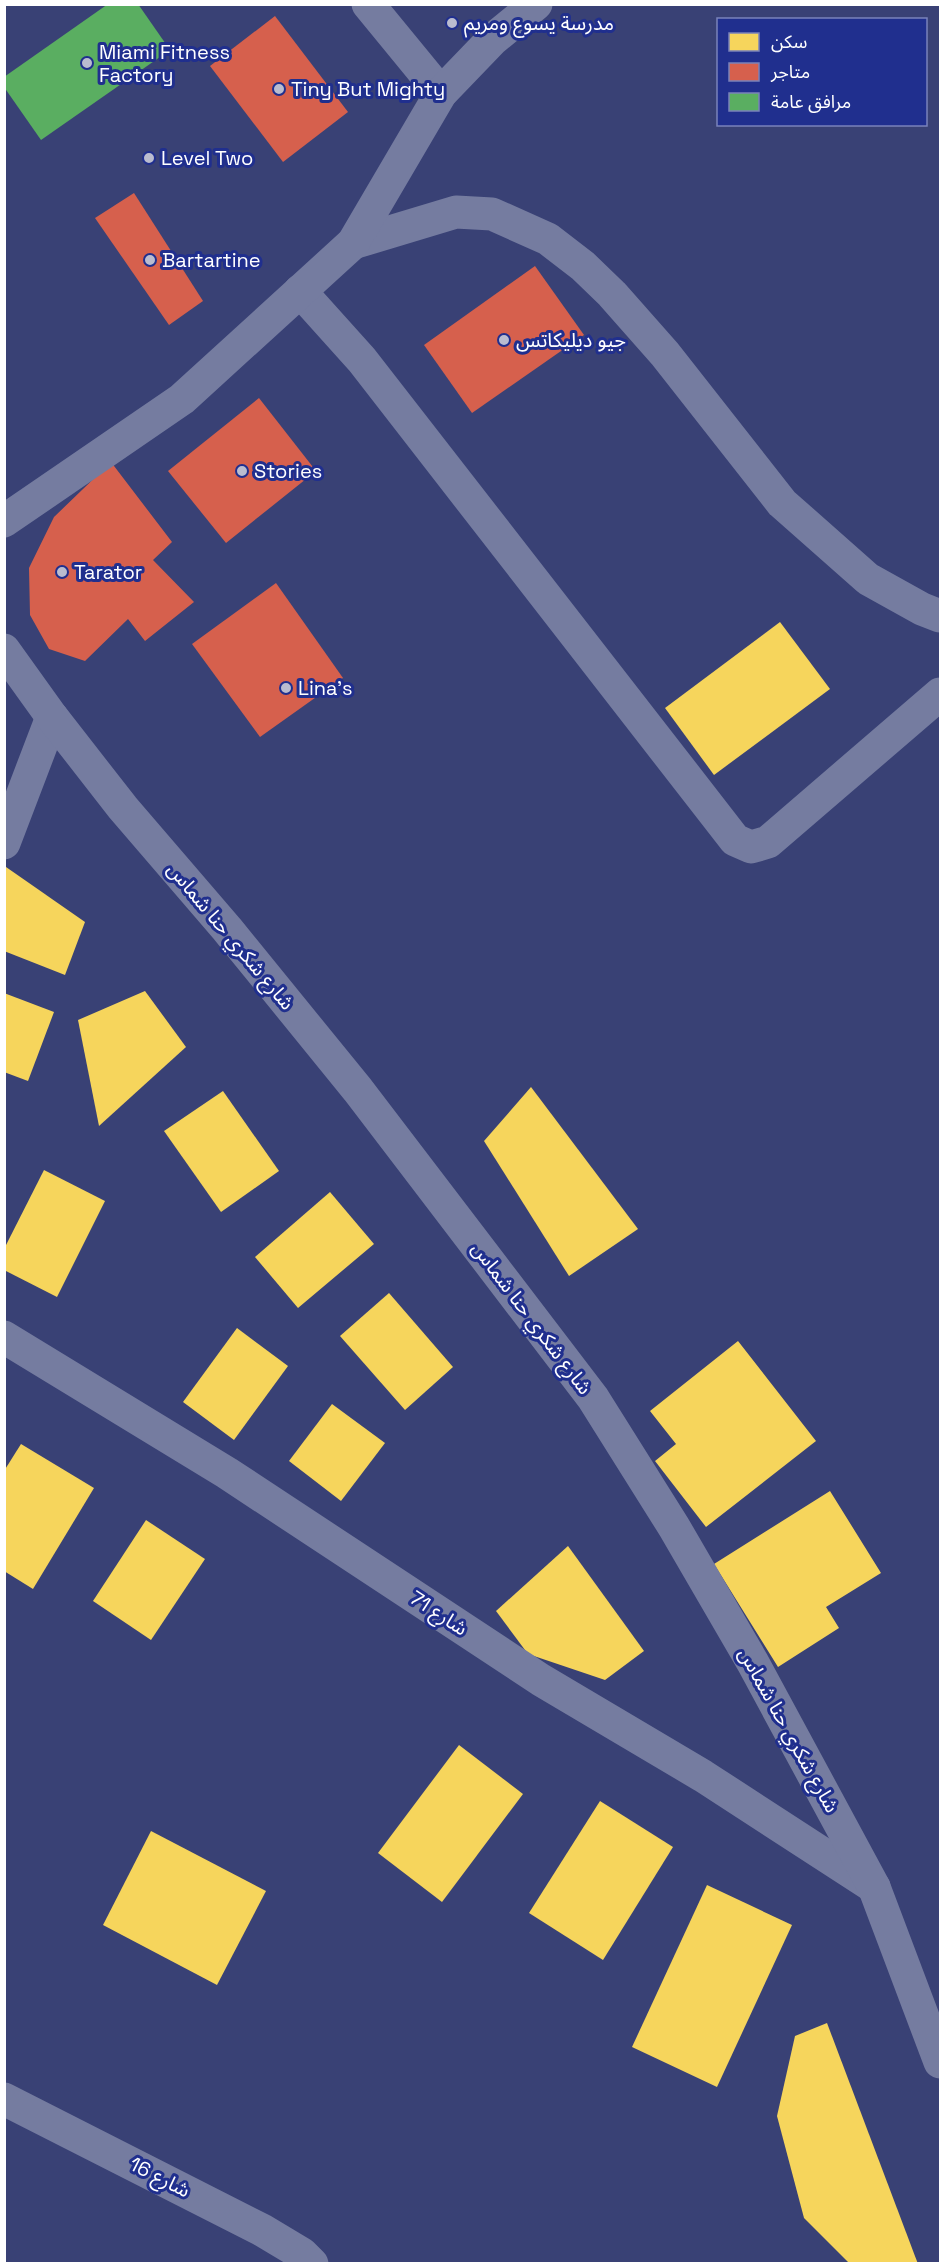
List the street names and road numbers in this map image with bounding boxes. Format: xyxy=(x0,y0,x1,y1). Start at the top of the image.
street label: شارع شكري حنا شماس xyxy=(160,857,300,1017)
street label: شارع شكري حنا شماس xyxy=(464,1236,598,1401)
street label: شارع 71 xyxy=(404,1585,473,1643)
street label: شارع شكري حنا شماس xyxy=(730,1643,845,1819)
street label: شارع 16 xyxy=(124,2151,195,2205)

